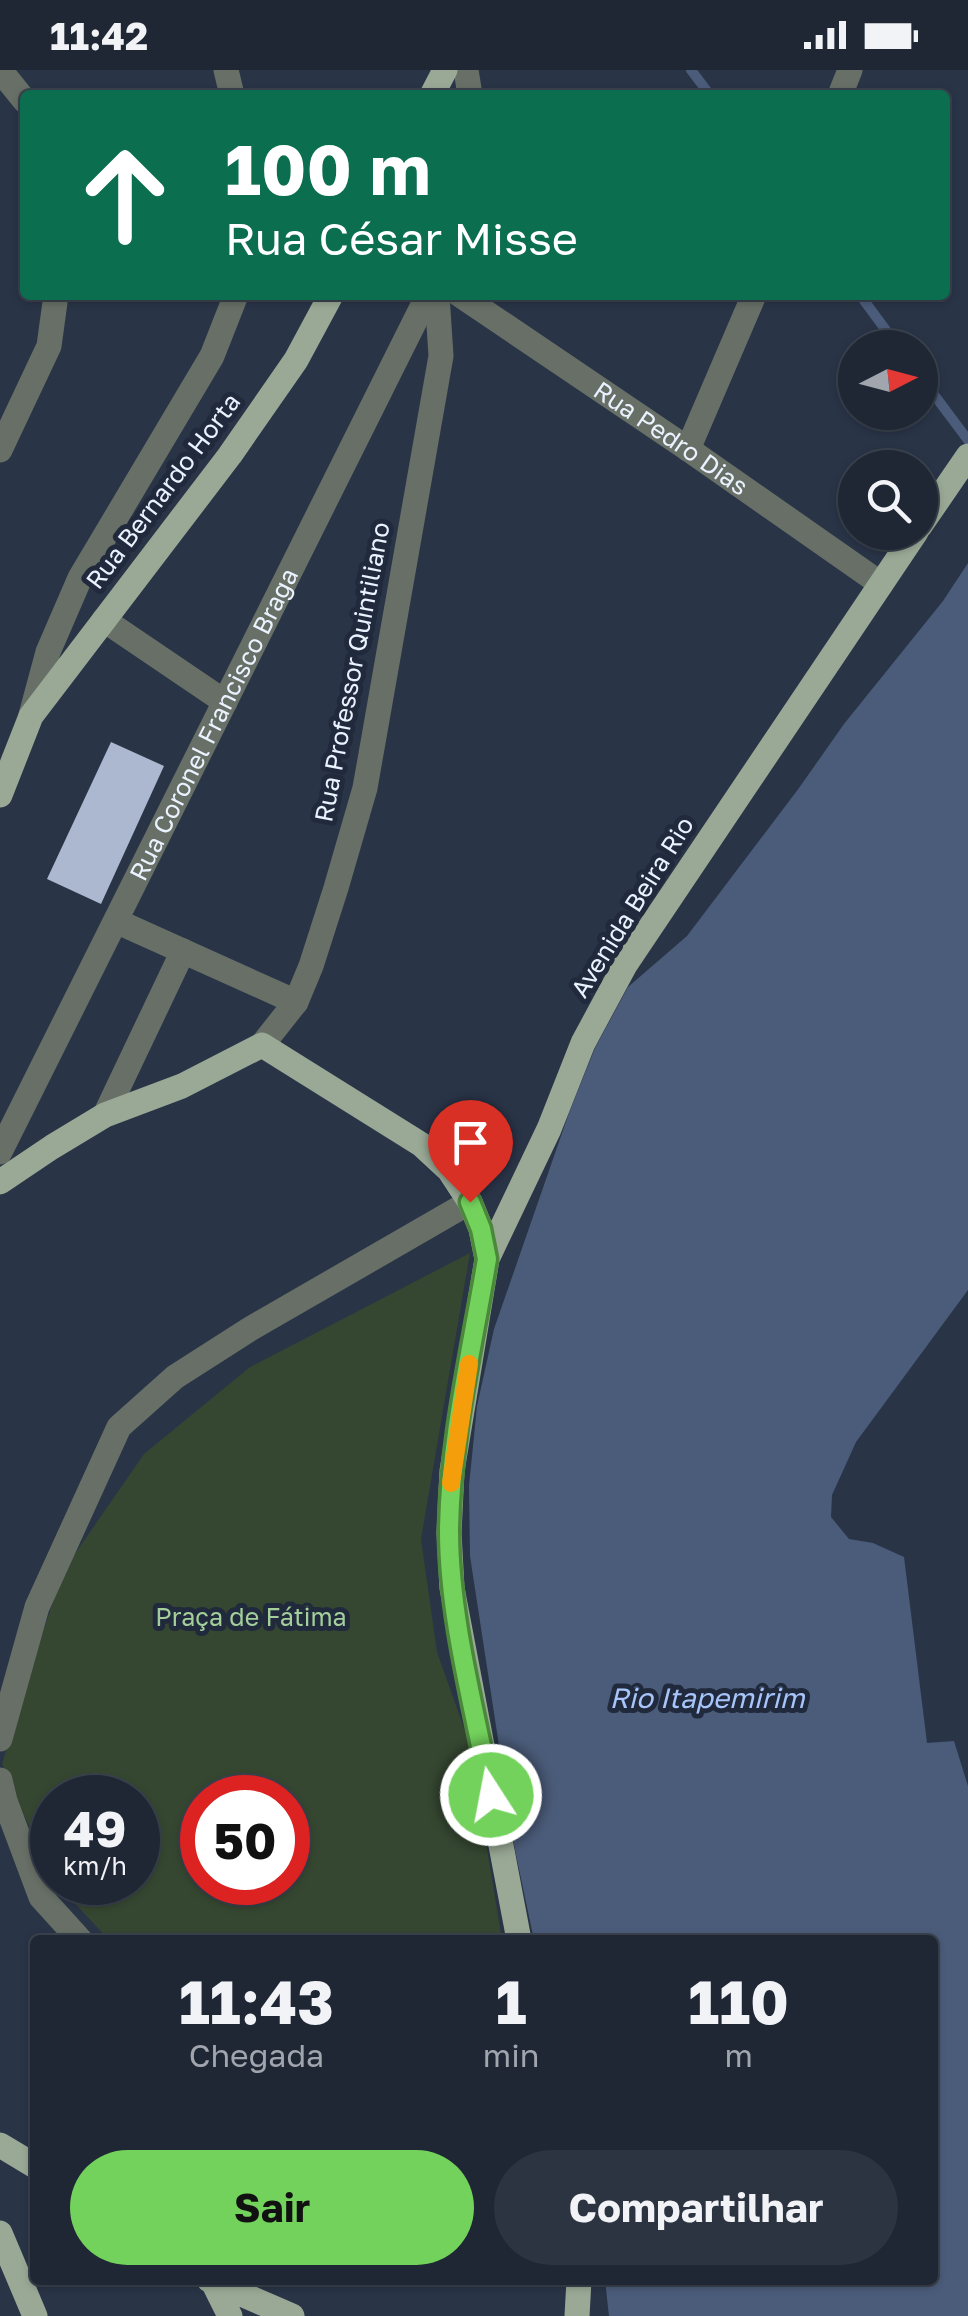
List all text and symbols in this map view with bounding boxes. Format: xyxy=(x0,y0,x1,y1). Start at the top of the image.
text: 11:42 xyxy=(50,13,148,58)
text: 100 m xyxy=(225,126,431,210)
icon: ahead xyxy=(60,130,190,260)
text: Rua César Misse xyxy=(225,211,578,265)
north arrow xyxy=(838,330,938,430)
map controls xyxy=(838,330,938,550)
street label: Rua Pedro Dias xyxy=(588,374,755,501)
street label: Rua Bernardo Horta xyxy=(79,387,246,595)
button: search xyxy=(838,450,938,550)
street label: Rua Professor Quintiliano xyxy=(307,519,396,824)
street label: Rua Coronel Francisco Braga xyxy=(122,563,304,885)
street label: Avenida Beira Rio xyxy=(563,810,700,1003)
pin xyxy=(428,1100,513,1203)
icon: arrive xyxy=(443,1115,498,1170)
park label: Praça de Fátima xyxy=(155,1601,347,1632)
water label: Rio Itapemirim xyxy=(609,1681,806,1714)
position arrow xyxy=(439,1743,543,1847)
speed limit sign: 50 xyxy=(180,1775,310,1905)
text: 49 xyxy=(63,1798,126,1858)
text: km/h xyxy=(63,1850,127,1881)
text: 11:43 xyxy=(179,1965,334,2037)
text: 1 xyxy=(496,1965,527,2037)
text: 110 xyxy=(688,1965,789,2037)
text: Chegada xyxy=(189,2036,324,2074)
text: min xyxy=(483,2036,539,2074)
text: m xyxy=(725,2036,753,2074)
button: Sair xyxy=(70,2150,474,2265)
button: Compartilhar xyxy=(494,2150,898,2265)

